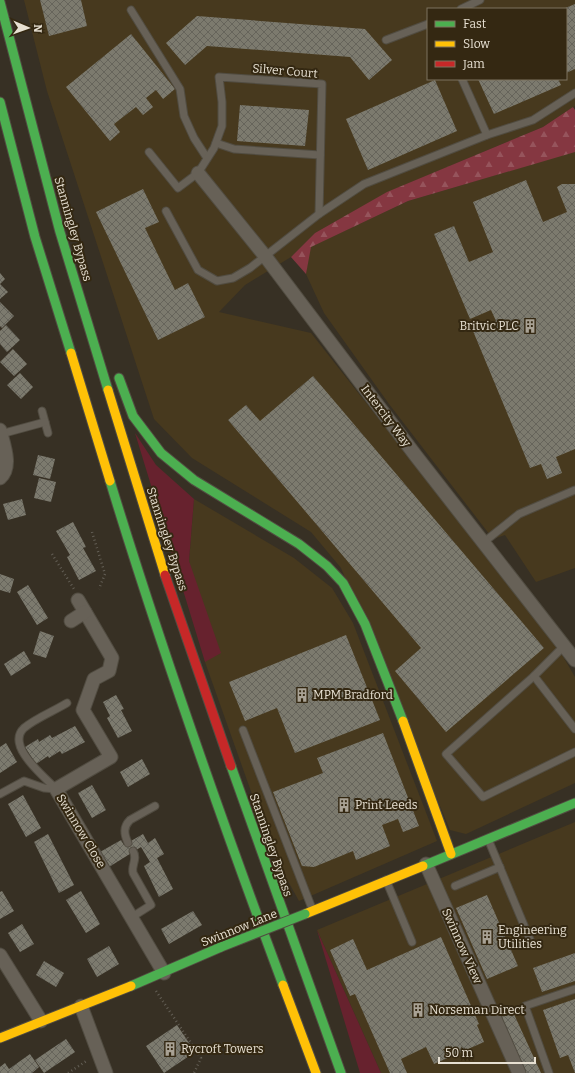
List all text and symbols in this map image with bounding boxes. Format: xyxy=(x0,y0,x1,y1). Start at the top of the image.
north arrow xyxy=(8,8,48,48)
legend xyxy=(427,8,567,80)
text: Fast xyxy=(463,17,487,31)
text: N xyxy=(31,24,44,33)
text: Slow xyxy=(463,37,490,51)
text: Jam xyxy=(462,57,485,71)
street label: Silver Court xyxy=(252,61,319,81)
street label: Stanningley Bypass xyxy=(51,175,95,283)
building icon: Britvic PLC xyxy=(522,318,538,334)
place label: Britvic PLC xyxy=(459,319,519,333)
street label: Intercity Way xyxy=(358,382,414,450)
street label: Stanningley Bypass xyxy=(144,485,190,593)
building icon: MPM Bradford xyxy=(294,687,310,703)
place label: MPM Bradford xyxy=(313,688,393,702)
street label: Swinnow Close xyxy=(53,792,109,870)
street label: Stanningley Bypass xyxy=(247,792,295,899)
building icon: Print Leeds xyxy=(336,797,352,813)
place label: Print Leeds xyxy=(355,798,418,812)
street label: Swinnow Lane xyxy=(199,906,279,950)
street label: Swinnow View xyxy=(439,906,485,986)
place label: Engineering Utilities xyxy=(498,923,567,951)
building icon: Engineering Utilities xyxy=(479,929,495,945)
building icon: Norseman Direct xyxy=(410,1002,426,1018)
place label: Norseman Direct xyxy=(429,1003,525,1017)
scale bar xyxy=(439,1039,535,1065)
building icon: Rycroft Towers xyxy=(162,1041,178,1057)
place label: Rycroft Towers xyxy=(181,1042,264,1056)
text: 50 m xyxy=(445,1046,474,1060)

